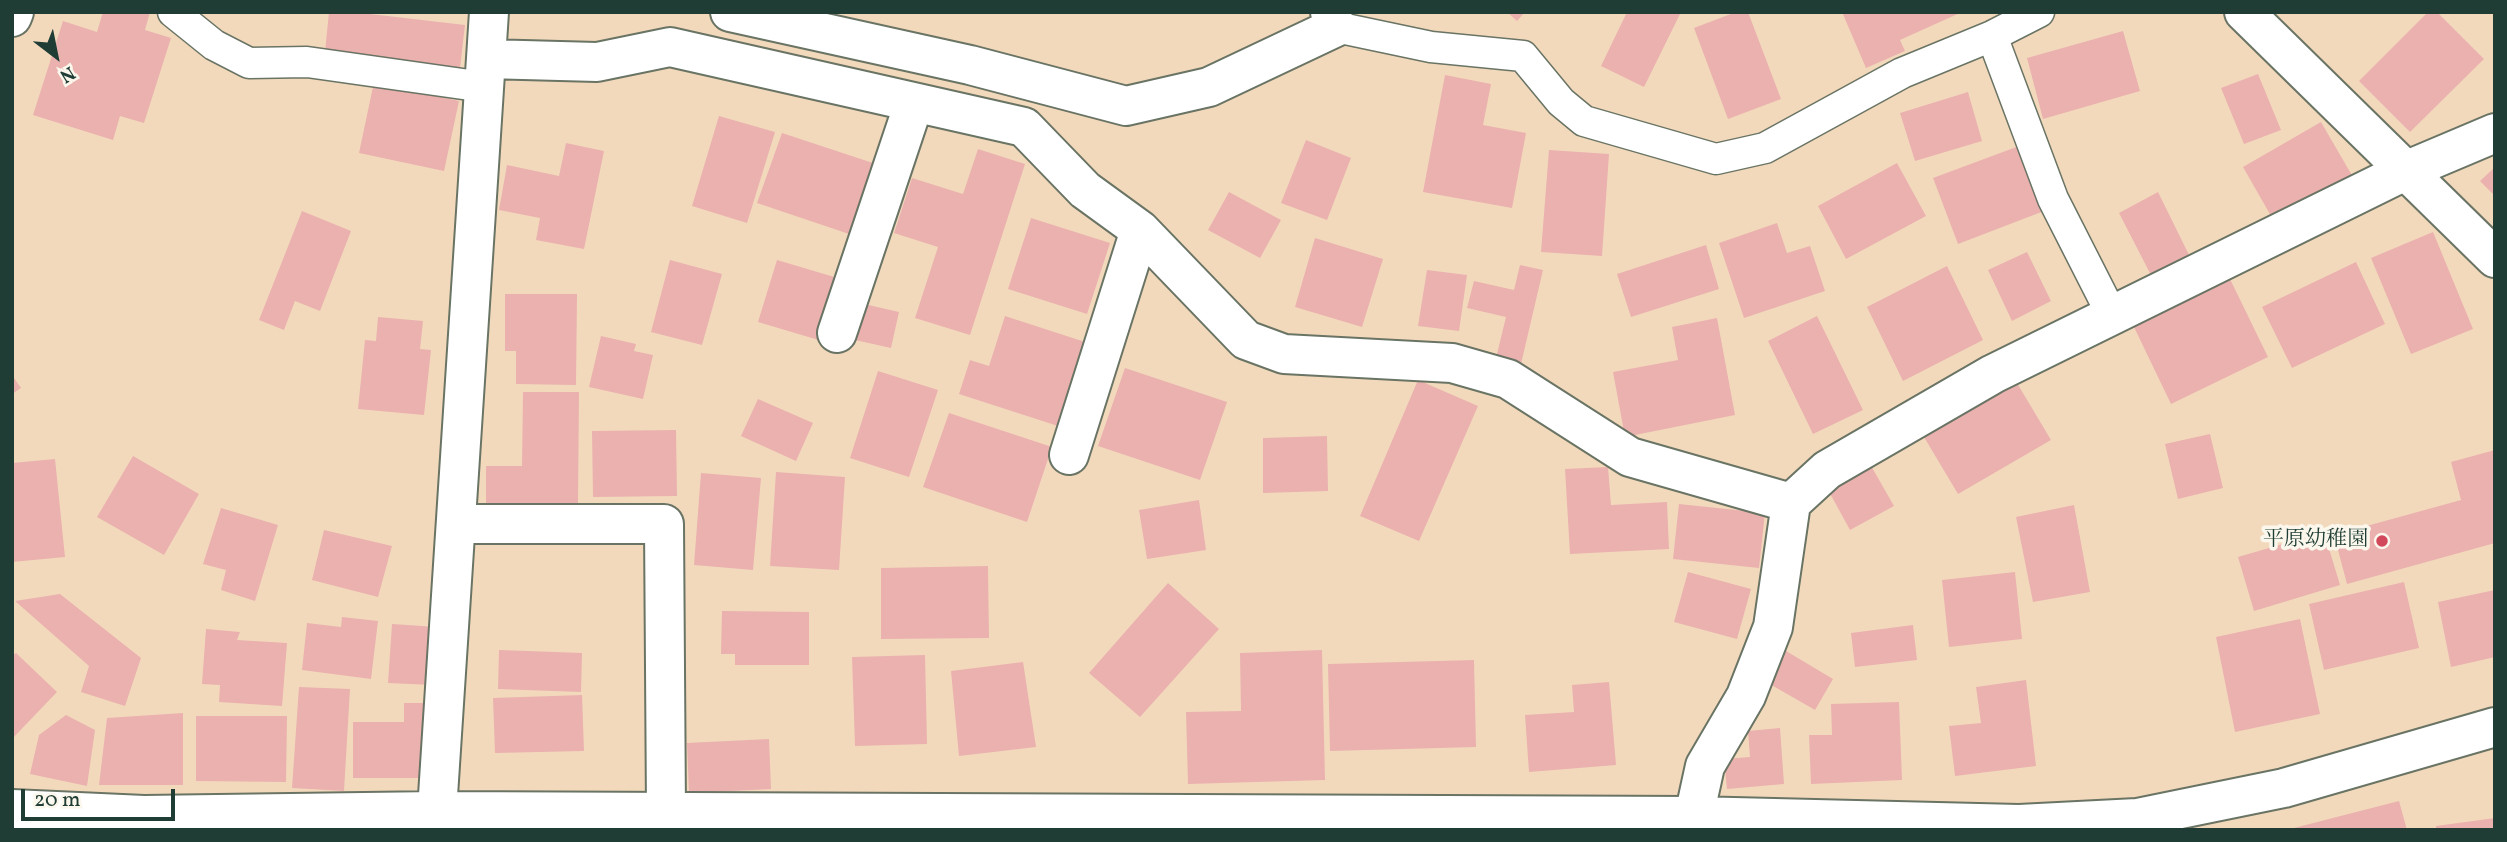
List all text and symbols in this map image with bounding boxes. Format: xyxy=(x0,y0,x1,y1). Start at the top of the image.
north arrow xyxy=(21,21,91,91)
text: N xyxy=(54,59,80,88)
place label: 平原幼稚園 xyxy=(2263,528,2368,554)
marker: 平原幼稚園 xyxy=(2374,533,2390,549)
scale bar xyxy=(24,776,178,820)
text: 20 m xyxy=(34,786,80,815)

